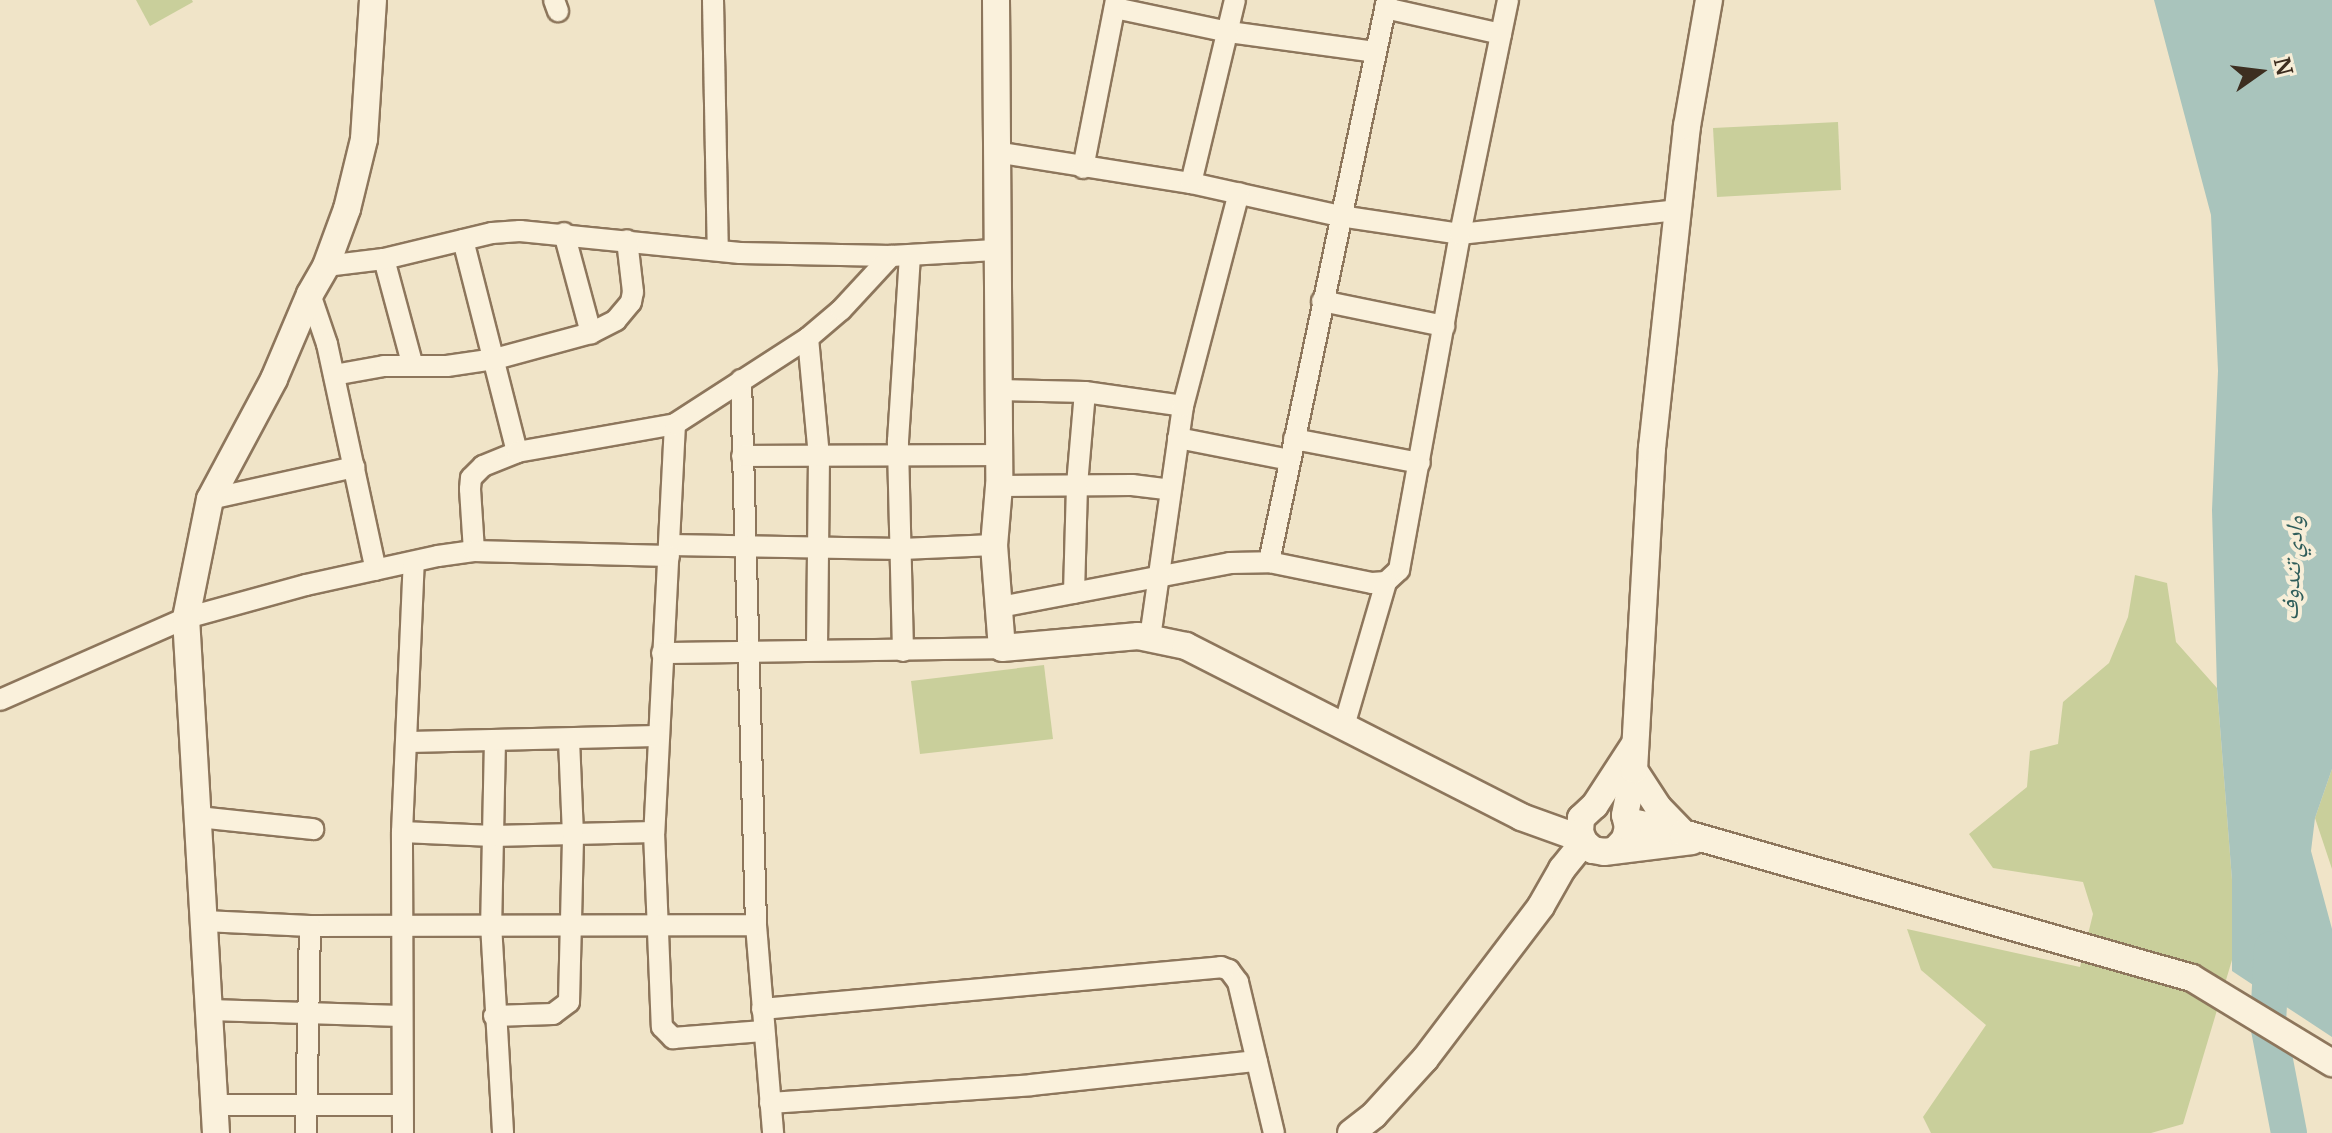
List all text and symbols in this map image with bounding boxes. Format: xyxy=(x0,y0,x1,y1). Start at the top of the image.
north arrow xyxy=(2220,32,2300,112)
text: N xyxy=(2268,54,2299,78)
water label: وادي تندوف xyxy=(2275,515,2309,621)

